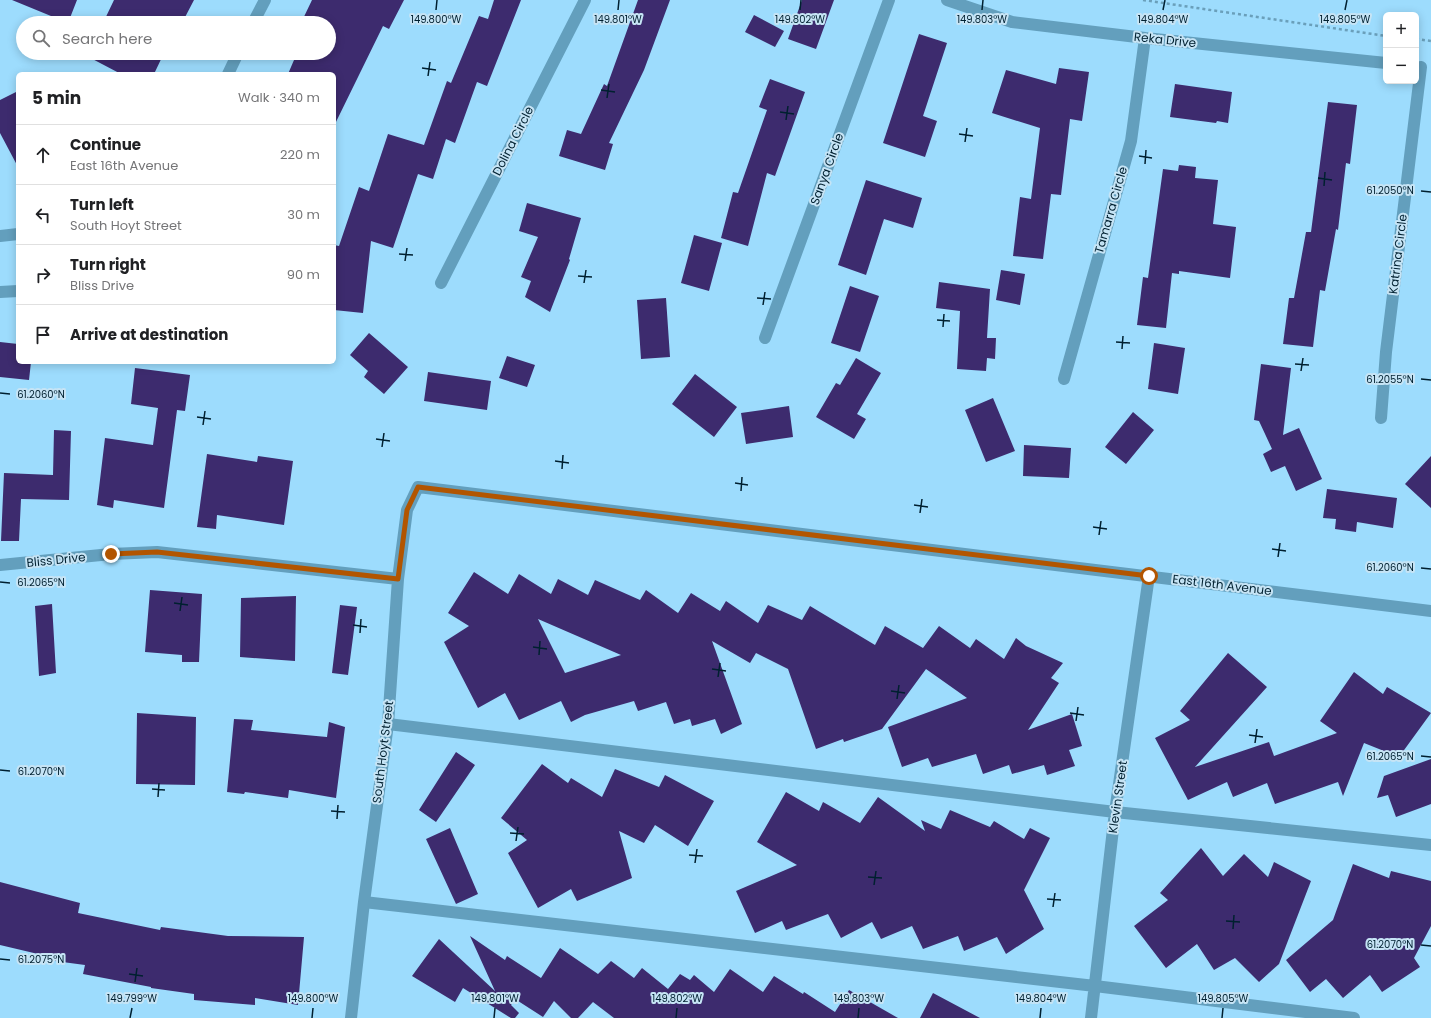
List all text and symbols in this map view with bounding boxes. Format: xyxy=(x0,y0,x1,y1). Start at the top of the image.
text: 149.800°W xyxy=(411,12,462,27)
text: 149.801°W xyxy=(594,12,642,27)
text: 149.802°W xyxy=(775,12,825,27)
text: 149.803°W xyxy=(957,12,1007,27)
text: 149.804°W xyxy=(1138,12,1189,27)
text: 149.805°W xyxy=(1320,12,1371,27)
map controls xyxy=(1383,12,1419,84)
button: + xyxy=(1383,12,1419,48)
search box xyxy=(16,16,336,60)
icon: search xyxy=(30,27,52,49)
text: Search here xyxy=(62,28,152,49)
street label: Reka Drive xyxy=(1133,28,1197,51)
button: − xyxy=(1383,48,1419,84)
text: 5 min xyxy=(32,86,81,110)
text: Walk · 340 m xyxy=(238,88,320,107)
street label: Dolina Circle xyxy=(488,103,537,178)
street label: Sanya Circle xyxy=(806,131,847,207)
text: Continue xyxy=(70,134,141,155)
icon: ahead xyxy=(32,144,54,166)
text: 220 m xyxy=(280,145,320,164)
text: East 16th Avenue xyxy=(70,156,178,175)
street label: Tamarra Circle xyxy=(1090,164,1131,255)
text: 61.2050°N xyxy=(1366,183,1414,198)
text: Turn left xyxy=(70,194,134,215)
icon: left xyxy=(32,204,54,226)
text: 30 m xyxy=(287,205,320,224)
street label: Katrina Circle xyxy=(1384,213,1411,295)
text: South Hoyt Street xyxy=(70,216,182,235)
text: Turn right xyxy=(70,254,146,275)
icon: right xyxy=(32,264,54,286)
text: 90 m xyxy=(287,265,320,284)
text: Bliss Drive xyxy=(70,276,134,295)
icon: arrive xyxy=(32,324,54,346)
text: Arrive at destination xyxy=(70,324,228,345)
text: 61.2055°N xyxy=(1366,372,1414,387)
text: 61.2060°N xyxy=(17,387,65,402)
route end xyxy=(102,545,120,563)
street label: Bliss Drive xyxy=(26,548,86,571)
text: 61.2060°N xyxy=(1366,560,1414,575)
route start xyxy=(1140,567,1158,585)
street label: East 16th Avenue xyxy=(1171,570,1273,599)
text: 61.2065°N xyxy=(17,575,65,590)
street label: South Hoyt Street xyxy=(368,700,397,804)
text: 61.2065°N xyxy=(1366,749,1414,764)
street label: Klevin Street xyxy=(1104,759,1131,834)
text: 61.2070°N xyxy=(18,764,64,779)
text: 61.2070°N xyxy=(1367,937,1413,952)
text: 61.2075°N xyxy=(18,952,64,967)
text: 149.799°W xyxy=(107,991,157,1006)
text: 149.800°W xyxy=(288,991,339,1006)
text: 149.801°W xyxy=(471,991,519,1006)
text: 149.802°W xyxy=(652,991,702,1006)
text: 149.803°W xyxy=(834,991,884,1006)
text: 149.804°W xyxy=(1016,991,1067,1006)
text: 149.805°W xyxy=(1198,991,1249,1006)

